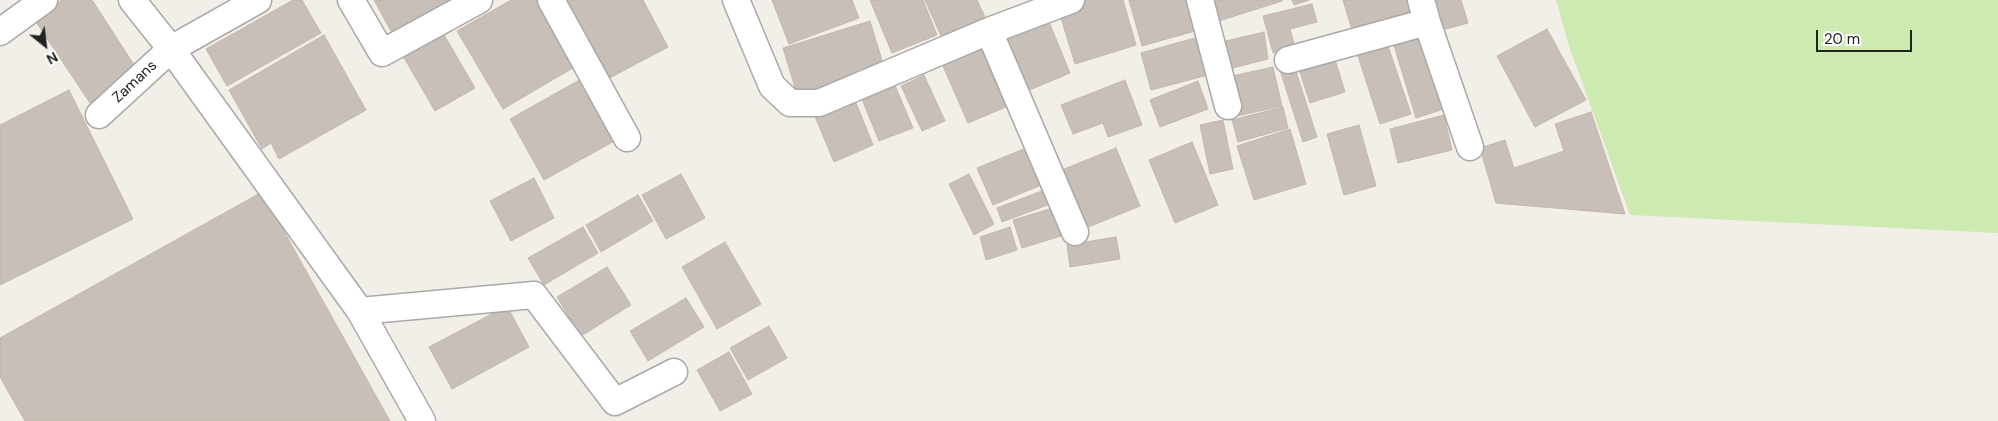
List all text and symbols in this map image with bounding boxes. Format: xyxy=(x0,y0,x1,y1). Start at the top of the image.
north arrow xyxy=(20,20,70,70)
scale bar xyxy=(1818,20,1914,52)
text: 20 m xyxy=(1824,29,1860,49)
text: N xyxy=(43,48,61,68)
street label: Zamans xyxy=(109,57,161,107)

